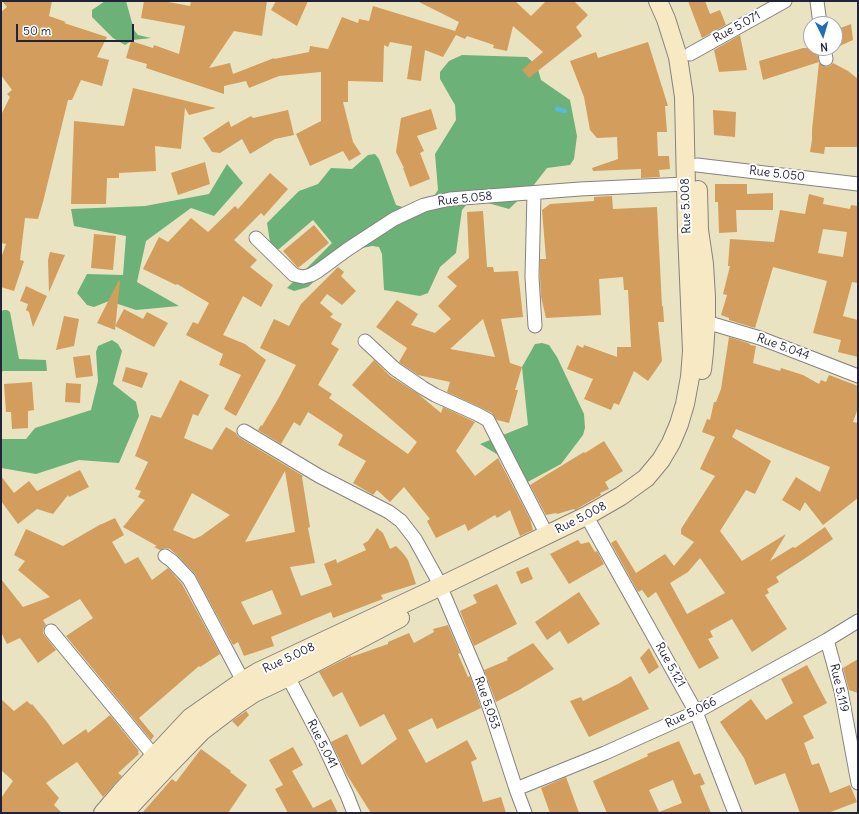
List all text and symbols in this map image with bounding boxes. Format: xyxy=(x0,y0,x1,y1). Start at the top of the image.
street label: Rue 5.071 xyxy=(711,8,763,46)
scale bar xyxy=(18,16,136,42)
north arrow xyxy=(803,16,843,56)
text: 50 m xyxy=(23,23,51,38)
text: N xyxy=(820,40,828,54)
street label: Rue 5.050 xyxy=(748,163,806,185)
street label: Rue 5.008 xyxy=(678,178,694,234)
street label: Rue 5.058 xyxy=(437,189,493,209)
street label: Rue 5.044 xyxy=(755,331,811,363)
street label: Rue 5.008 xyxy=(553,499,609,537)
street label: Rue 5.008 xyxy=(261,640,317,676)
street label: Rue 5.121 xyxy=(652,640,688,690)
street label: Rue 5.119 xyxy=(826,662,852,714)
street label: Rue 5.053 xyxy=(471,675,503,731)
street label: Rue 5.066 xyxy=(663,694,719,732)
street label: Rue 5.041 xyxy=(304,717,340,771)

